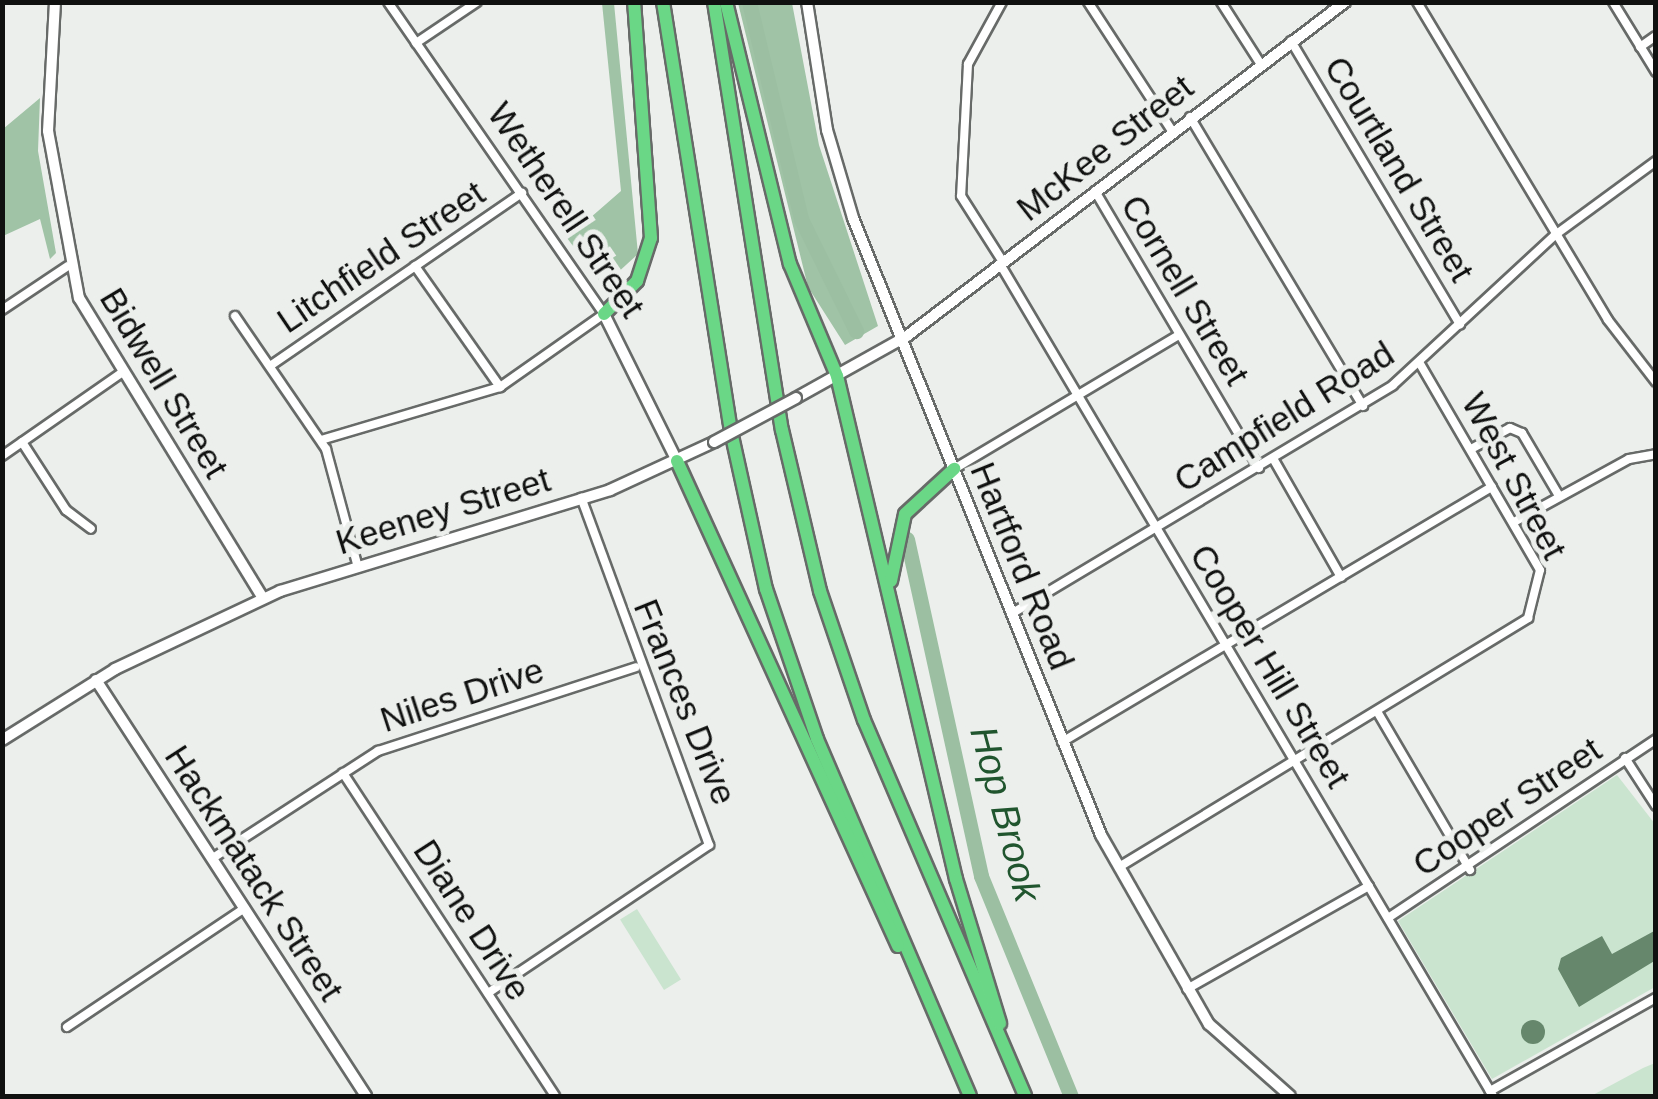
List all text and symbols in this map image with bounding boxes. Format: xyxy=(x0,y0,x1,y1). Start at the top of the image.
street label: Courtland Street xyxy=(1315,49,1483,289)
street label: McKee Street xyxy=(1009,66,1201,230)
street label: Wetherell Street xyxy=(479,95,653,325)
street label: Litchfield Street xyxy=(269,172,493,342)
street label: Cornell Street xyxy=(1112,187,1258,393)
street label: Bidwell Street xyxy=(91,280,237,486)
street label: Campfield Road xyxy=(1166,333,1402,501)
street label: West Street xyxy=(1453,386,1575,566)
street label: Hartford Road xyxy=(961,456,1083,676)
street label: Keeney Street xyxy=(331,458,555,564)
street label: Cooper Hill Street xyxy=(1181,537,1359,795)
street label: Frances Drive xyxy=(625,593,745,811)
street label: Niles Drive xyxy=(375,649,549,741)
water label: Hop Brook xyxy=(960,721,1050,907)
street label: Cooper Street xyxy=(1405,729,1609,885)
street label: Hackmatack Street xyxy=(156,738,352,1008)
street label: Diane Drive xyxy=(405,832,539,1008)

